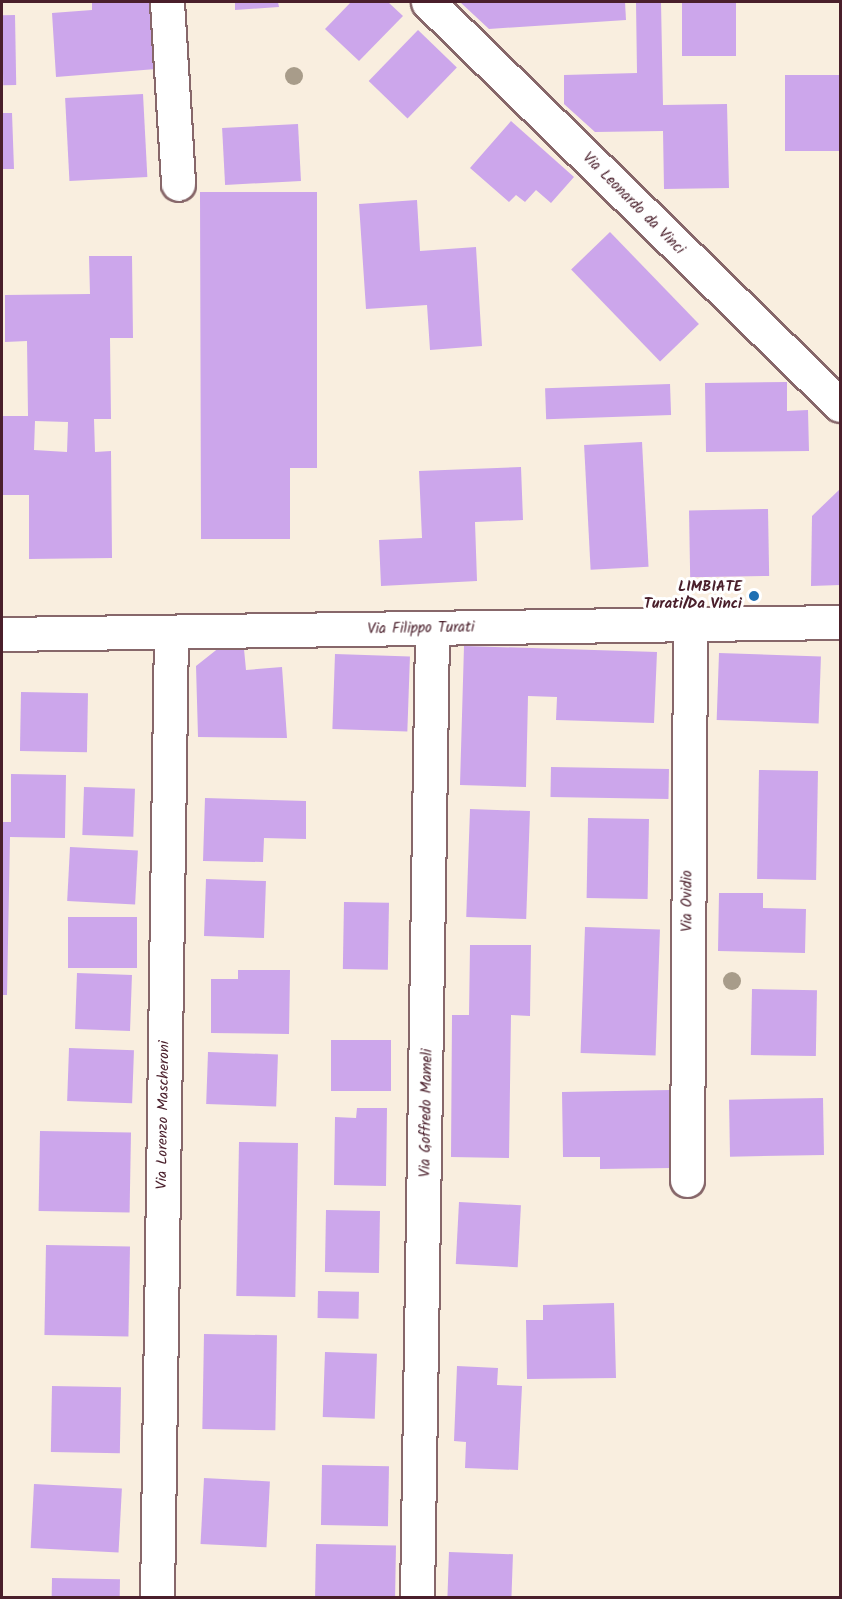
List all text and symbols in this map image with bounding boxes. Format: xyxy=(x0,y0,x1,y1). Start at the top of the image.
street label: Via Leonardo da Vinci xyxy=(578,149,688,259)
place label: LIMBIATE Turati/Da Vinci xyxy=(644,578,742,613)
marker: LIMBIATE Turati/Da Vinci xyxy=(747,589,761,603)
street label: Via Filippo Turati xyxy=(367,619,475,639)
street label: Via Ovidio xyxy=(679,870,697,932)
street label: Via Lorenzo Mascheroni xyxy=(154,1040,174,1190)
street label: Via Goffredo Mameli xyxy=(417,1049,437,1177)

